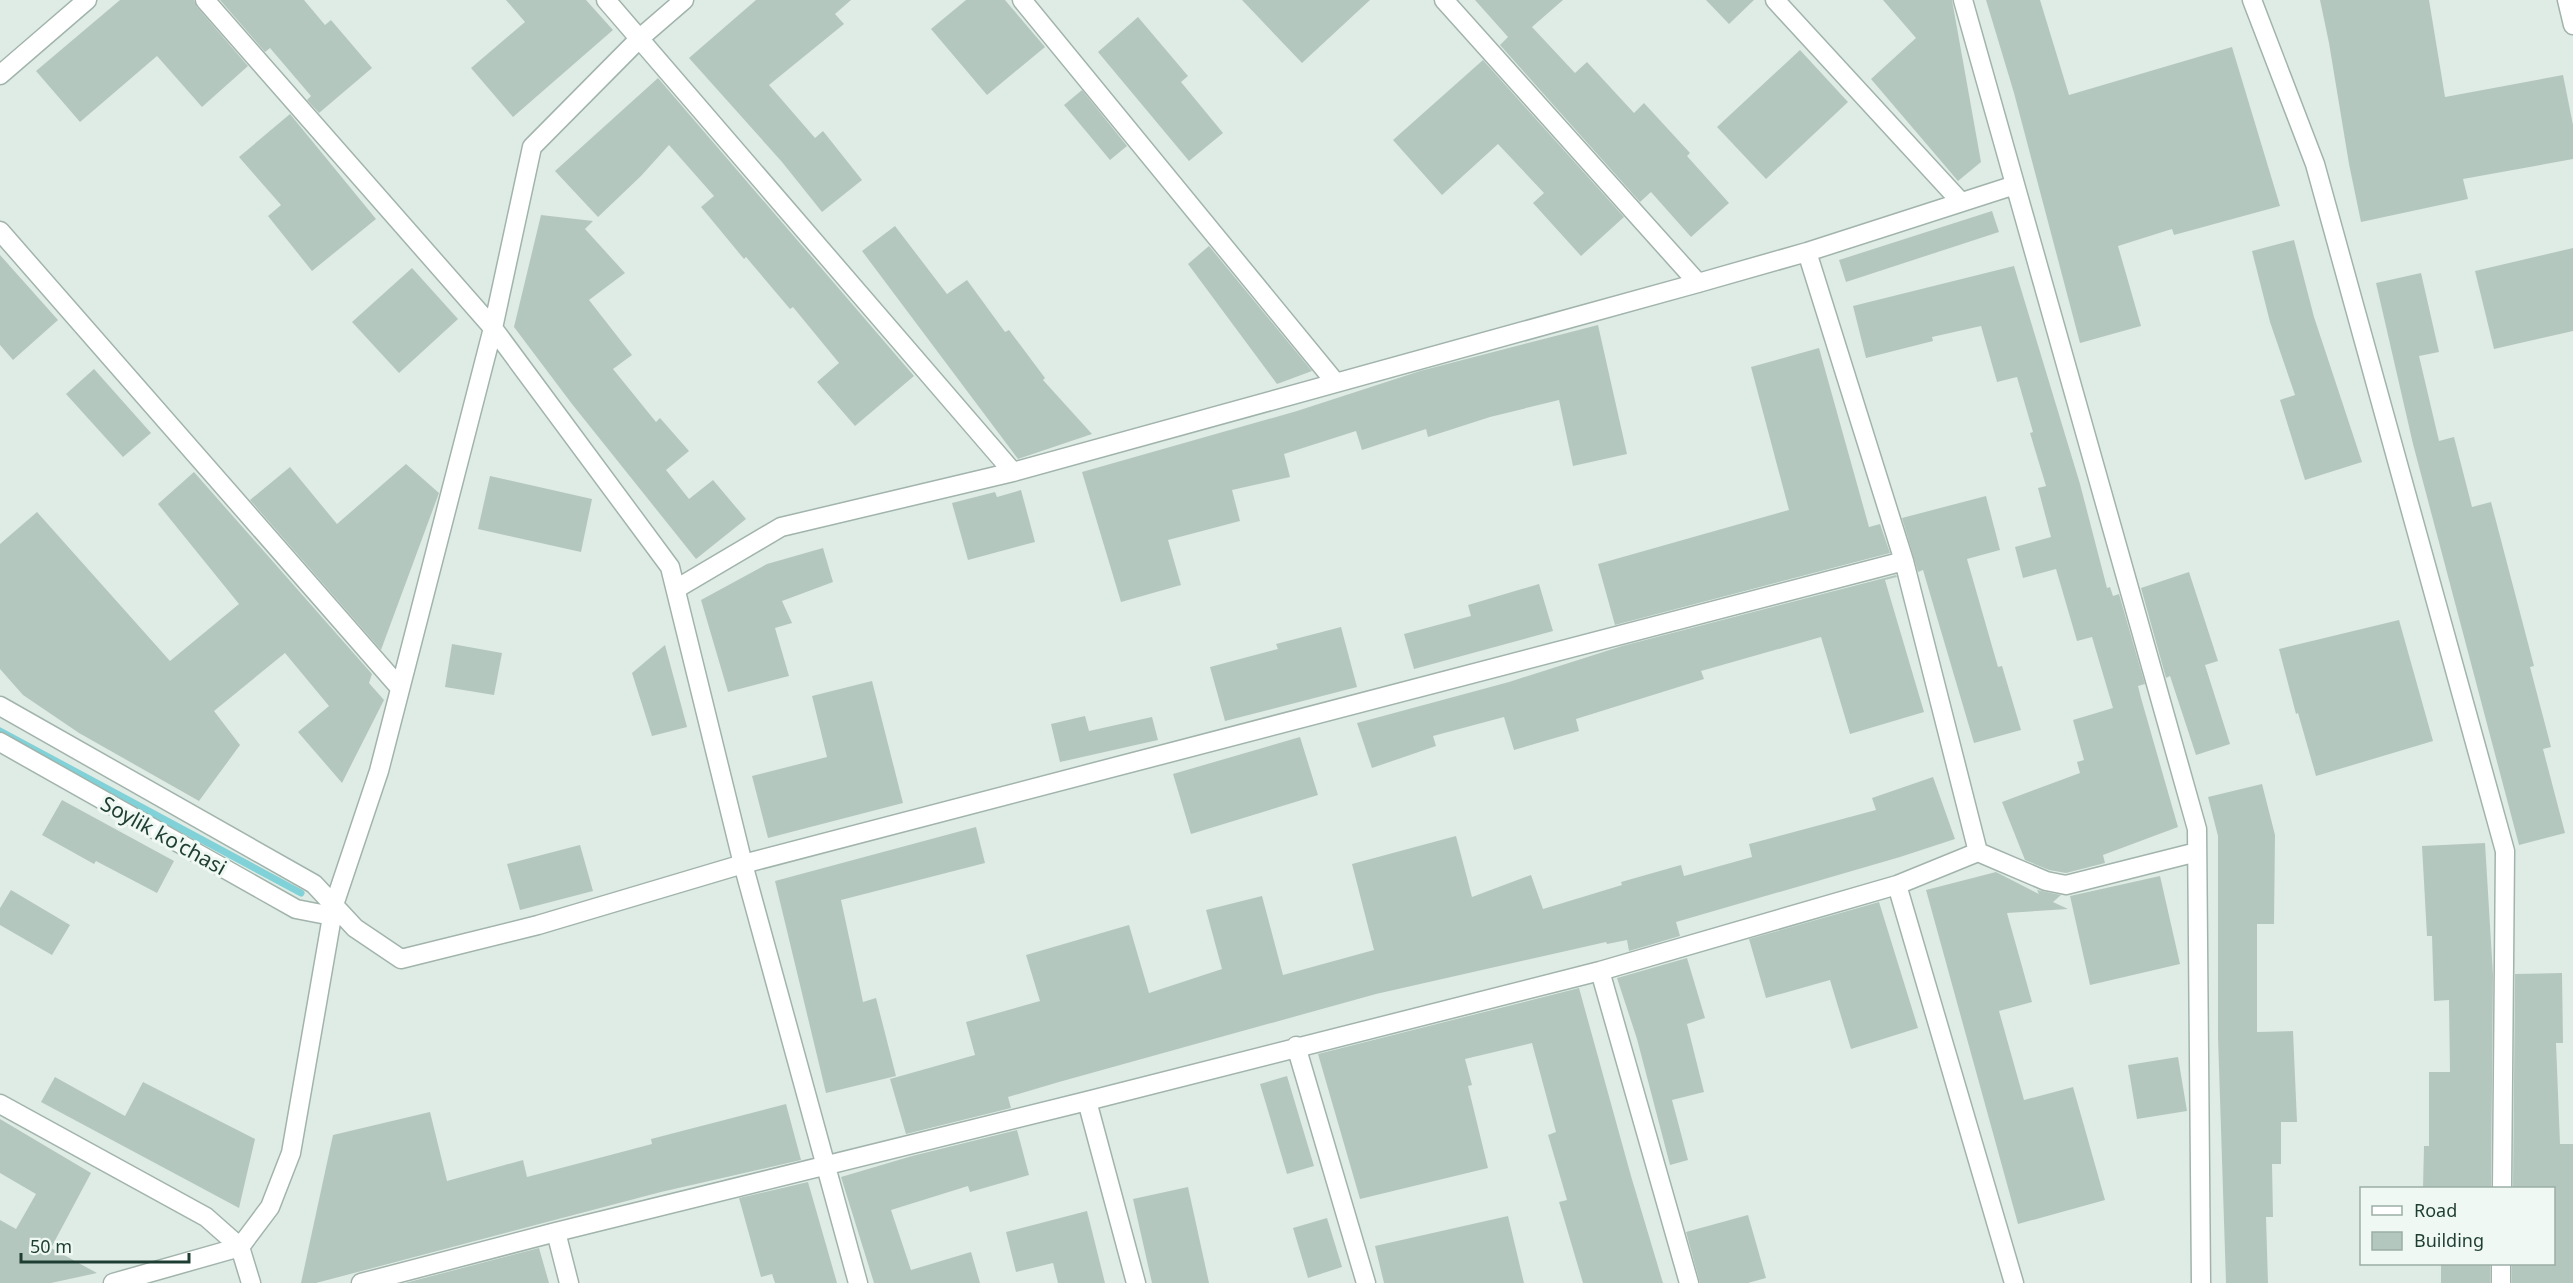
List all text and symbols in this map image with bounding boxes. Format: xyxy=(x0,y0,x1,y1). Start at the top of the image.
street label: Soylik ko'chasi xyxy=(96,789,232,881)
legend xyxy=(2360,1187,2555,1265)
text: Road xyxy=(2414,1198,2457,1222)
scale bar xyxy=(21,1226,189,1264)
text: Building xyxy=(2414,1228,2484,1252)
text: 50 m xyxy=(30,1234,72,1258)

